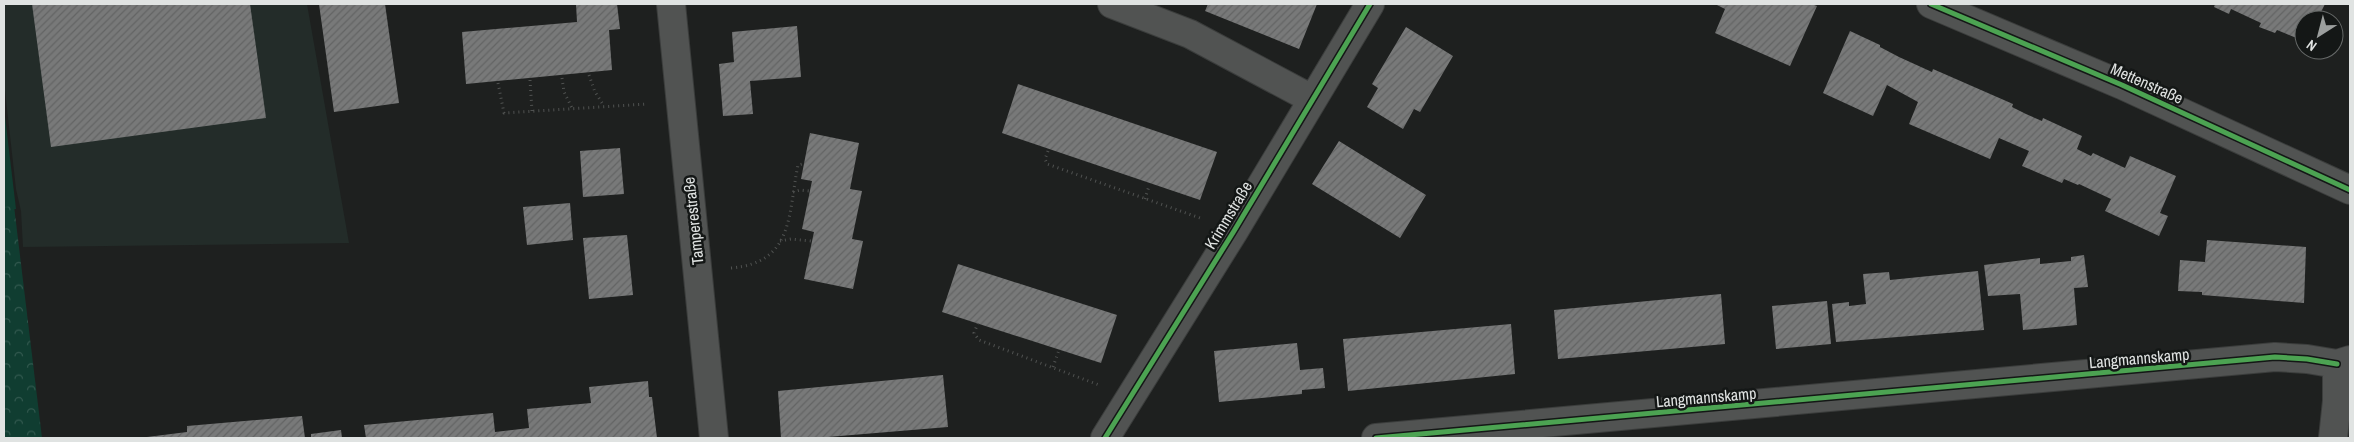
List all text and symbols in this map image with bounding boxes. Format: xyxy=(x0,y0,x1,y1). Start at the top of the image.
north arrow xyxy=(2294,10,2344,60)
text: N xyxy=(2303,36,2320,55)
street label: Mettenstraße xyxy=(2107,57,2187,109)
street label: Tamperestraße xyxy=(677,176,709,266)
street label: Krimmstraße xyxy=(1199,177,1257,253)
street label: Langmannskamp xyxy=(2088,343,2190,373)
street label: Langmannskamp xyxy=(1655,382,1757,412)

